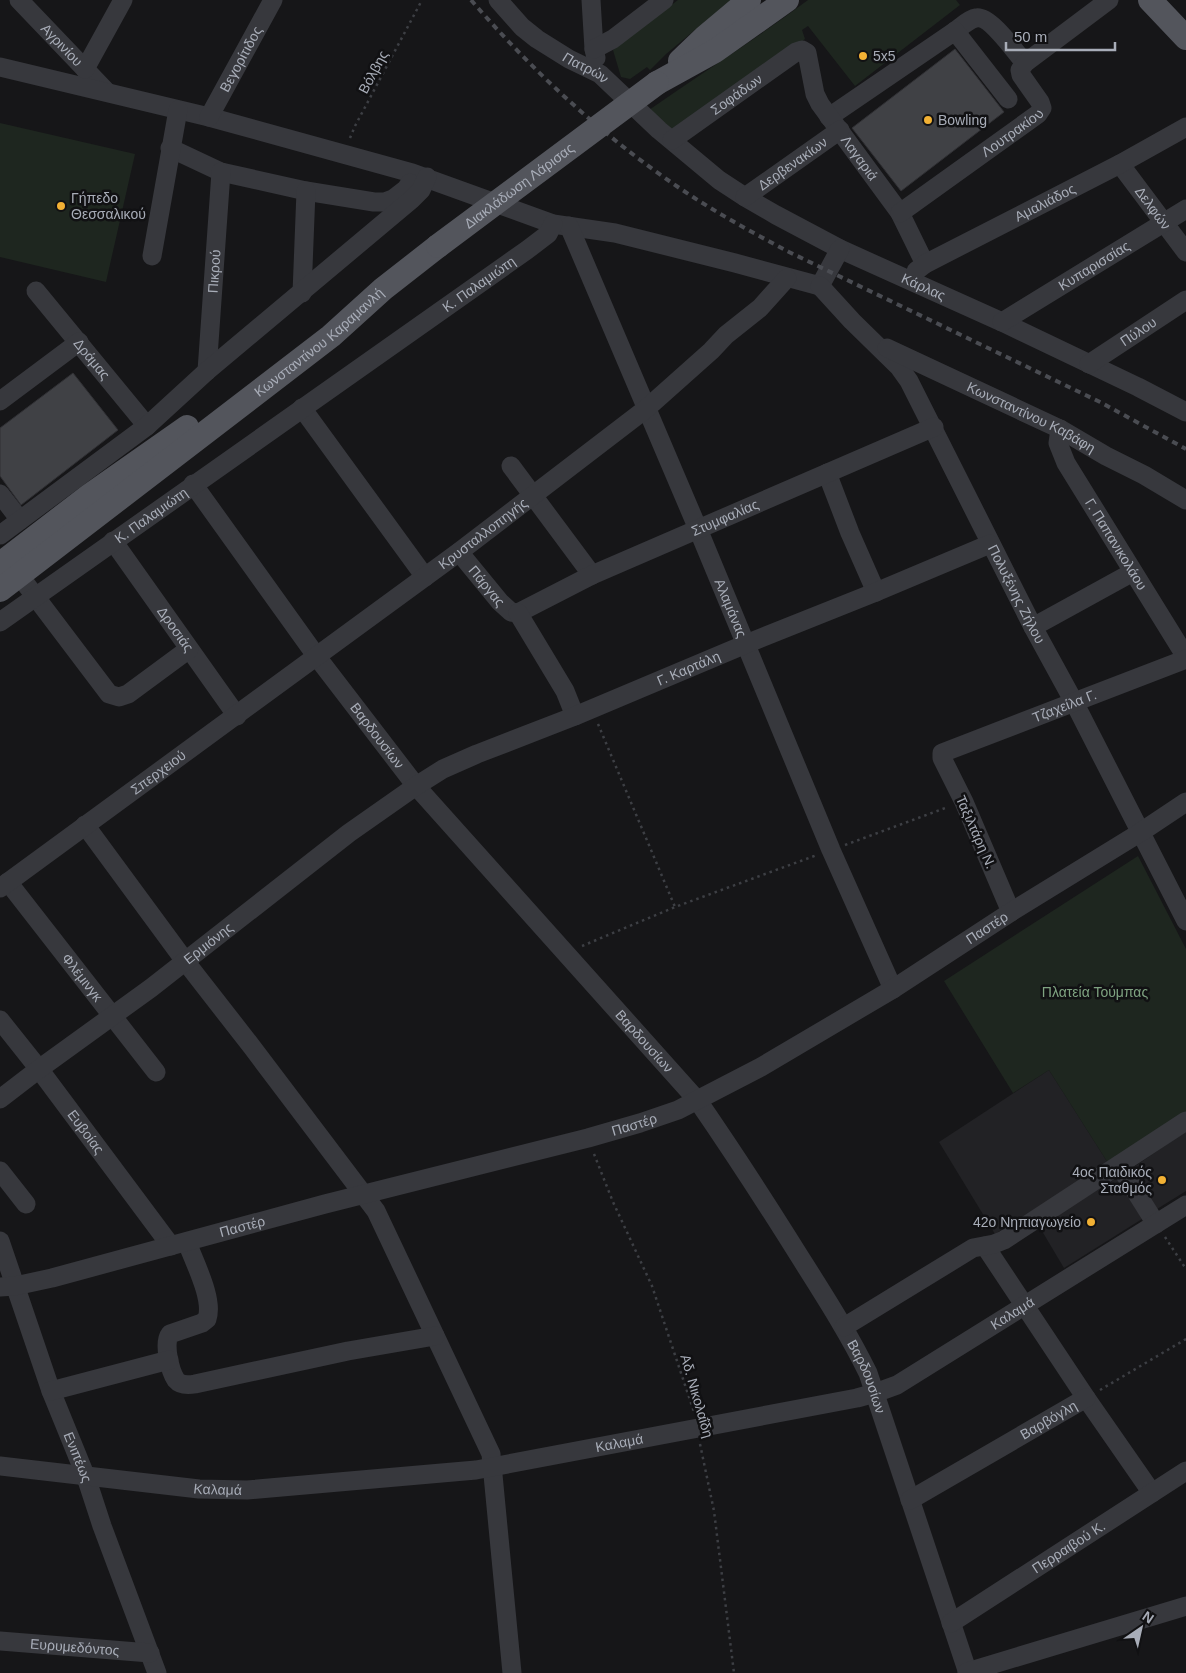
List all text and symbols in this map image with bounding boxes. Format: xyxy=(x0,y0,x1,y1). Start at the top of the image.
street label: Αγρινίου xyxy=(38,20,86,69)
scale bar xyxy=(1006,20,1115,52)
street label: Βεγορίτιδος xyxy=(216,23,265,95)
text: 50 m xyxy=(1014,28,1047,45)
street label: Βόλβης xyxy=(355,48,391,96)
place label: 5x5 xyxy=(873,48,896,64)
street label: Πατρών xyxy=(560,49,612,86)
marker: 5x5 xyxy=(857,50,869,62)
street label: Σοφάδων xyxy=(708,71,765,118)
street label: Λουτρακίου xyxy=(978,106,1047,160)
place label: Bowling xyxy=(938,112,987,128)
marker: Bowling xyxy=(922,114,934,126)
street label: Λαγαριά xyxy=(838,132,881,183)
street label: Δερβενακίων xyxy=(755,134,830,193)
street label: Διακλάδωση Λάρισας xyxy=(461,139,577,232)
street label: Αμαλιάδος xyxy=(1012,180,1078,225)
street label: Δελφών xyxy=(1132,183,1174,233)
place label: Γήπεδο Θεσσαλικού xyxy=(71,190,146,222)
marker: Γήπεδο Θεσσαλικού xyxy=(55,200,67,212)
street label: Κυπαρισσίας xyxy=(1055,237,1133,293)
street label: Πικρού xyxy=(205,249,224,294)
street label: Κ. Παλαμιώτη xyxy=(439,253,518,315)
street label: Κάρλας xyxy=(899,270,948,304)
street label: Κωνσταντίνου Καραμανλή xyxy=(251,284,387,400)
street label: Πύλου xyxy=(1117,314,1159,349)
street label: Δράμας xyxy=(70,335,114,383)
street label: Κωνσταντίνου Καβάφη xyxy=(964,379,1098,456)
street label: Κ. Παλαμιώτη xyxy=(112,484,191,547)
street label: Κρυσταλλοπηγής xyxy=(435,494,531,572)
street label: Γ. Παπανικολάου xyxy=(1082,495,1150,593)
street label: Στυμφαλίας xyxy=(689,496,761,539)
street label: Πολυξένης Ζήλου xyxy=(985,542,1048,646)
street label: Πάργας xyxy=(465,562,508,610)
street label: Αλαμάνας xyxy=(711,576,750,640)
street label: Δροσιάς xyxy=(154,603,197,655)
street label: Γ. Καρτάλη xyxy=(654,648,723,689)
street label: Τζαχείλα Γ. xyxy=(1030,686,1099,725)
street label: Βαρδουσίων xyxy=(347,700,408,772)
street label: Σπερχειού xyxy=(128,747,189,798)
street label: Ταξιλτάρη Ν. xyxy=(953,793,999,871)
street label: Παστέρ xyxy=(963,908,1011,947)
street label: Ερμιόνης xyxy=(180,919,236,967)
street label: Φλέμινγκ xyxy=(59,950,107,1005)
park label: Πλατεία Τούμπας xyxy=(1042,984,1148,1000)
street label: Βαρδουσίων xyxy=(612,1007,677,1076)
street label: Ευβοίας xyxy=(64,1107,108,1157)
street label: Παστέρ xyxy=(610,1110,659,1139)
place label: 4ος Παιδικός Σταθμός xyxy=(1072,1164,1152,1196)
marker: 4ος Παιδικός Σταθμός xyxy=(1156,1174,1168,1186)
street label: Παστέρ xyxy=(218,1213,267,1240)
place label: 42ο Νηπιαγωγείο xyxy=(973,1214,1081,1230)
marker: 42ο Νηπιαγωγείο xyxy=(1085,1216,1097,1228)
street label: Καλαμά xyxy=(988,1294,1037,1333)
street label: Βαρδουσίων xyxy=(844,1337,889,1415)
street label: Αδ. Νικολαΐδη xyxy=(677,1352,717,1440)
street label: Βαρβόγλη xyxy=(1017,1397,1080,1443)
street label: Ενιπέως xyxy=(61,1430,95,1485)
street label: Καλαμά xyxy=(594,1431,644,1455)
street label: Καλαμά xyxy=(193,1480,242,1498)
street label: Περραιβού Κ. xyxy=(1029,1517,1108,1577)
north arrow xyxy=(1116,1603,1166,1653)
text: N xyxy=(1140,1608,1157,1627)
street label: Ευρυμεδόντος xyxy=(30,1635,120,1659)

